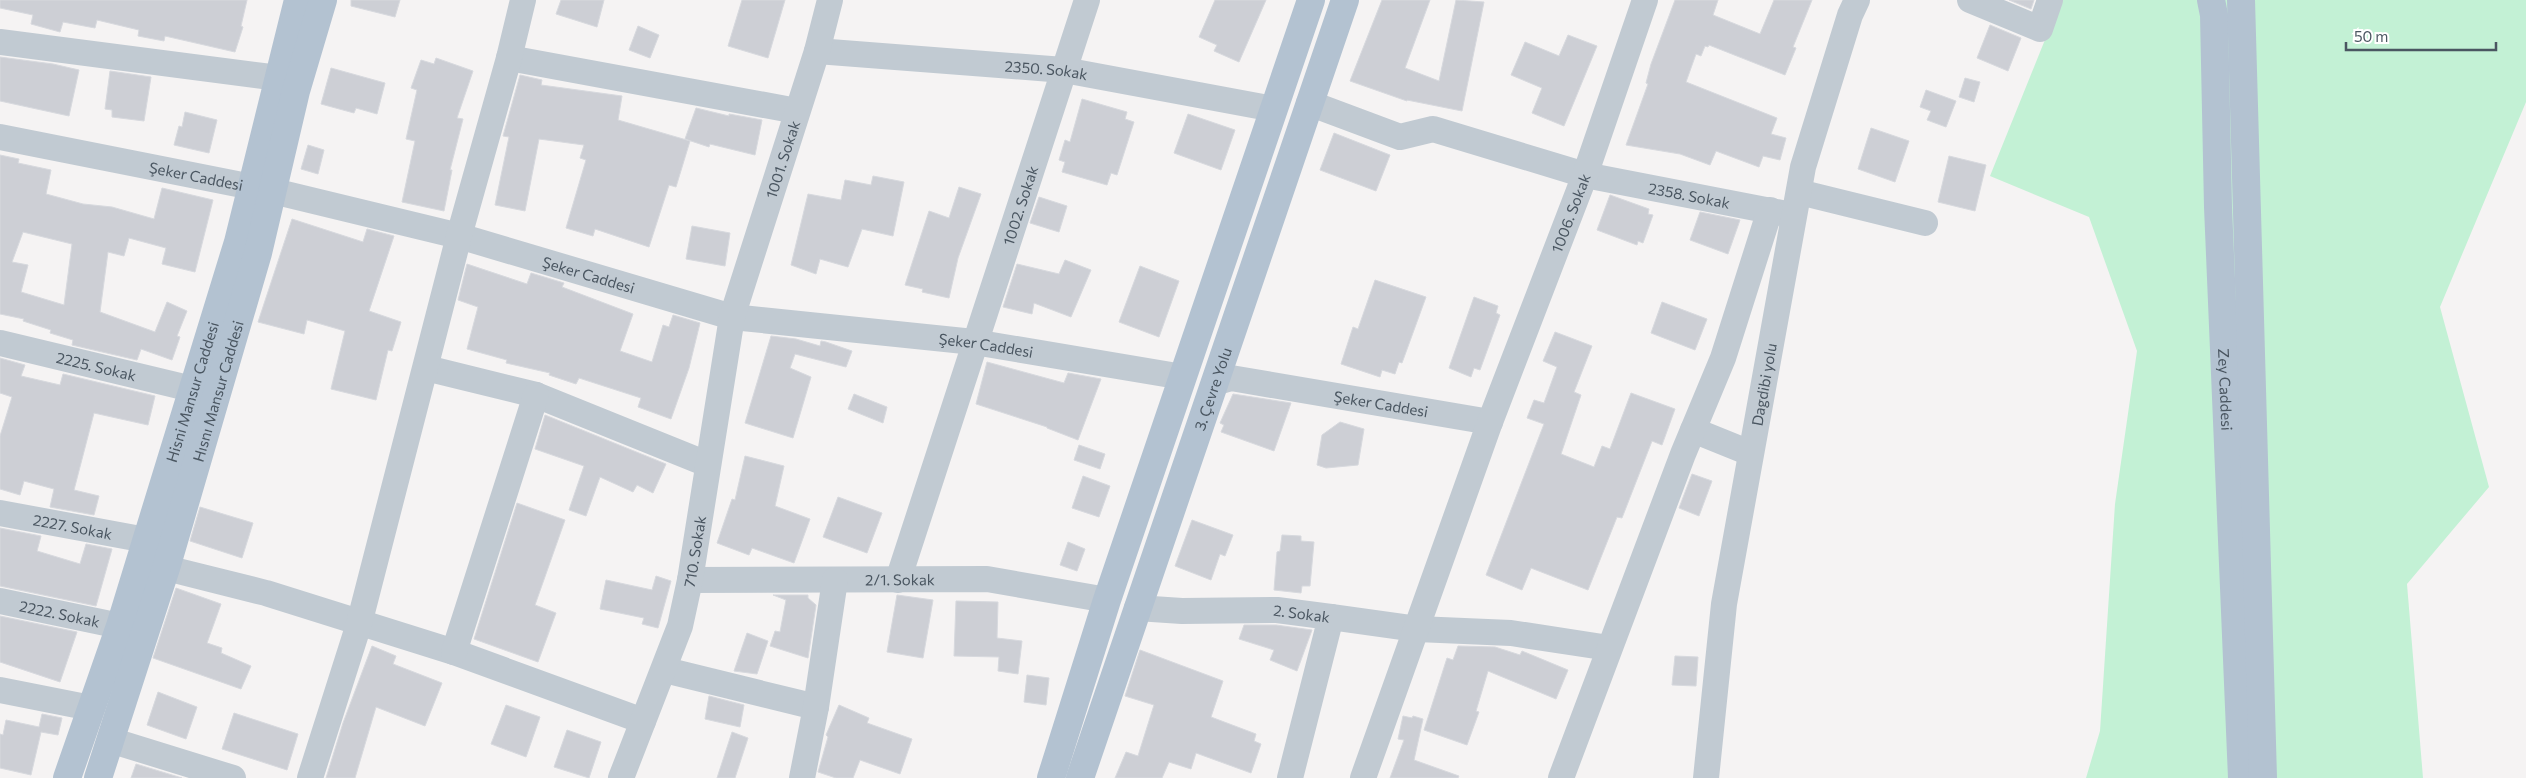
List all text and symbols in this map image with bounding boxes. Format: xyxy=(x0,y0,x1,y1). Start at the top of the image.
scale bar xyxy=(2346,20,2496,52)
text: 50 m xyxy=(2354,27,2388,45)
street label: 2350. Sokak xyxy=(1004,56,1089,83)
street label: 1001. Sokak xyxy=(762,118,803,201)
street label: Şeker Caddesi xyxy=(148,158,245,194)
street label: 1002. Sokak xyxy=(999,163,1041,247)
street label: 1006. Sokak xyxy=(1547,171,1594,255)
street label: 2358. Sokak xyxy=(1647,178,1731,212)
street label: Şeker Caddesi xyxy=(540,252,637,297)
street label: Hısnı Mansur Caddesi xyxy=(189,318,247,464)
street label: Hisni Mansur Caddesi xyxy=(162,319,222,464)
street label: Şeker Caddesi xyxy=(938,329,1035,361)
street label: Dagdibi yolu xyxy=(1747,342,1780,427)
street label: 3. Çevre Yolu xyxy=(1190,345,1235,433)
street label: 2225. Sokak xyxy=(54,348,138,384)
street label: Zey Caddesi xyxy=(2215,348,2236,431)
street label: Şeker Caddesi xyxy=(1333,387,1430,420)
street label: 2227. Sokak xyxy=(32,510,114,543)
street label: 710. Sokak xyxy=(680,514,709,589)
street label: 2/1. Sokak xyxy=(865,570,935,588)
street label: 2222. Sokak xyxy=(18,596,102,631)
street label: 2. Sokak xyxy=(1272,601,1331,626)

